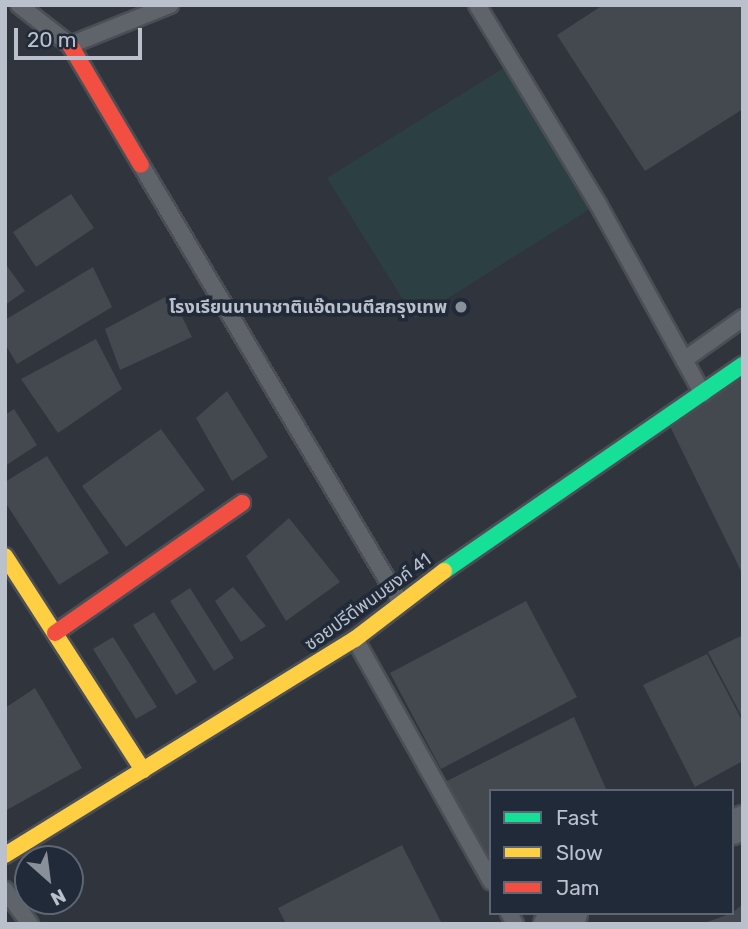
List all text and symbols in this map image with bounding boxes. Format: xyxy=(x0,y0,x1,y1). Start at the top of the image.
scale bar xyxy=(18,14,145,58)
text: 20 m xyxy=(27,27,76,52)
place label: โรงเรียนนานาชาติแอ๊ดเวนตีสกรุงเทพ xyxy=(169,296,447,318)
marker: โรงเรียนนานาชาติแอ๊ดเวนตีสกรุงเทพ xyxy=(453,299,469,315)
street label: ซอยปรีดีพนมยงค์ 41 xyxy=(301,549,435,655)
legend xyxy=(489,789,734,915)
text: Fast xyxy=(556,805,598,830)
text: Slow xyxy=(556,840,603,865)
north arrow xyxy=(14,845,84,915)
text: Jam xyxy=(556,875,600,900)
text: N xyxy=(47,884,70,911)

